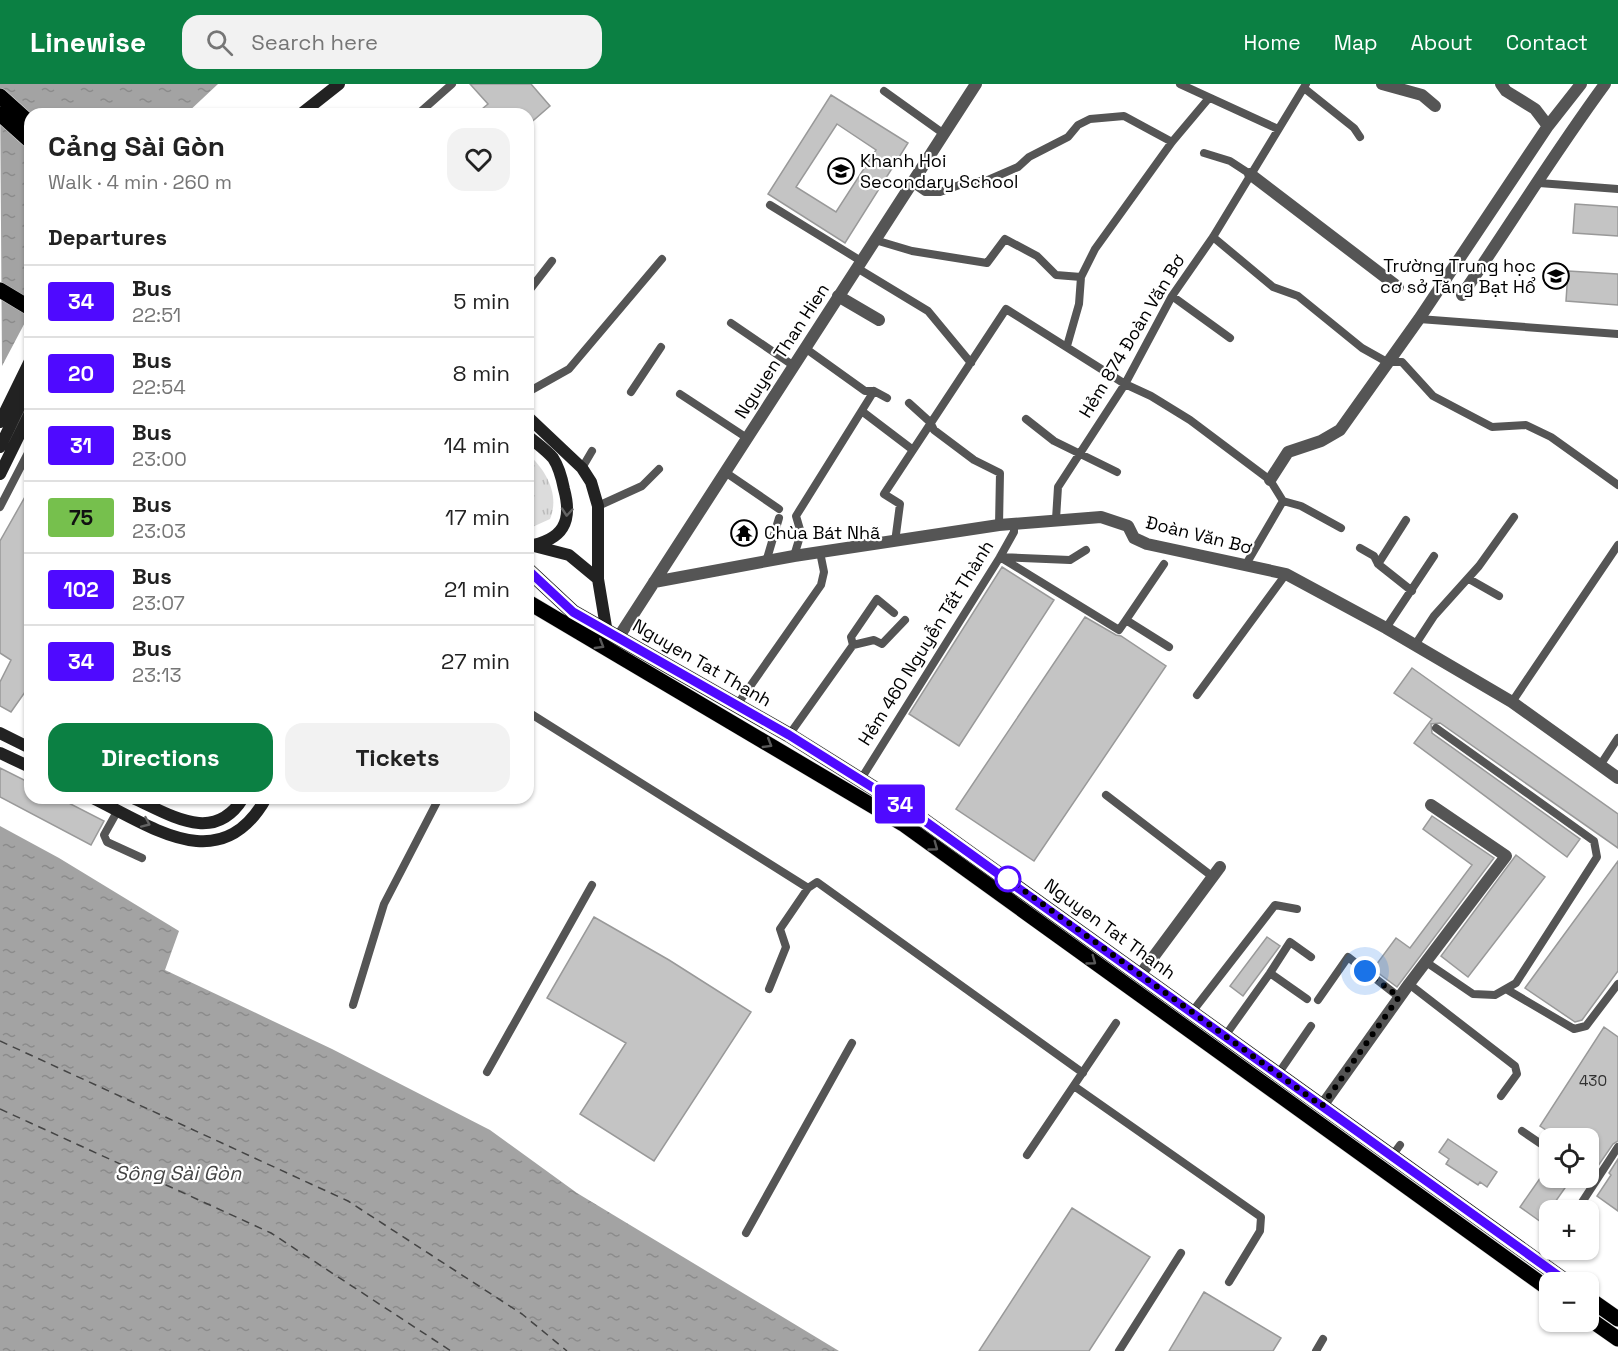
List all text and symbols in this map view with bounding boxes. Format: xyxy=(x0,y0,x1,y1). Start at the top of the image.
search box xyxy=(182,15,602,69)
text: Linewise xyxy=(30,24,146,60)
icon: search xyxy=(203,26,236,59)
text: Search here xyxy=(251,28,378,56)
text: Home xyxy=(1243,29,1301,56)
text: Map xyxy=(1334,29,1378,56)
text: About xyxy=(1411,29,1473,56)
text: Contact xyxy=(1506,29,1588,56)
text: Cảng Sài Gòn xyxy=(48,128,225,164)
button: heart xyxy=(447,128,510,191)
place label: Khanh Hoi Secondary School xyxy=(860,149,1018,193)
school or university icon: Khanh Hoi Secondary School xyxy=(826,156,856,186)
text: Walk · 4 min · 260 m xyxy=(48,169,232,195)
text: Departures xyxy=(48,223,167,251)
street label: Hẻm 874 Đoàn Văn Bơ xyxy=(1074,250,1190,422)
place label: Trường Trung học cơ sở Tăng Bạt Hổ xyxy=(1380,254,1536,298)
school or university icon: Trường Trung học cơ sở Tăng Bạt Hổ xyxy=(1541,261,1571,291)
text: Bus xyxy=(132,274,172,302)
street label: Nguyen Than Hien xyxy=(729,279,834,423)
text: 5 min xyxy=(453,287,510,315)
text: 34 xyxy=(68,288,94,315)
text: 22:51 xyxy=(132,302,181,328)
text: Bus xyxy=(132,346,172,374)
text: 8 min xyxy=(453,359,510,387)
text: 20 xyxy=(68,360,94,387)
text: 22:54 xyxy=(132,374,186,400)
text: Bus xyxy=(132,418,172,446)
text: 14 min xyxy=(444,431,510,459)
text: 31 xyxy=(70,432,92,459)
text: 23:00 xyxy=(132,446,187,472)
text: Bus xyxy=(132,490,172,518)
text: 17 min xyxy=(445,503,510,531)
text: 75 xyxy=(69,504,93,531)
one-way arrow xyxy=(561,507,574,517)
street label: Đoàn Văn Bơ xyxy=(1144,510,1255,559)
text: 23:03 xyxy=(132,518,186,544)
temple icon: Chùa Bát Nhã xyxy=(729,518,759,548)
place label: Chùa Bát Nhã xyxy=(764,521,880,544)
street label: Hẻm 460 Nguyễn Tất Thành xyxy=(853,536,998,750)
text: Bus xyxy=(132,562,172,590)
text: 21 min xyxy=(444,575,510,603)
text: 102 xyxy=(63,576,99,603)
text: 23:07 xyxy=(132,590,185,616)
street label: Nguyen Tat Thanh xyxy=(629,613,776,712)
text: Bus xyxy=(132,634,172,662)
one-way arrow xyxy=(594,637,605,649)
text: 27 min xyxy=(441,647,510,675)
text: 34 xyxy=(68,648,94,675)
text: 23:13 xyxy=(132,662,182,688)
button: Directions xyxy=(48,723,273,792)
button: Tickets xyxy=(285,723,510,792)
one-way arrow xyxy=(762,737,772,749)
line badge: 34 xyxy=(873,784,927,824)
text: 34 xyxy=(887,791,913,818)
one-way arrow xyxy=(139,816,150,828)
one-way arrow xyxy=(928,839,939,850)
unlabelled marker xyxy=(995,866,1021,892)
street label: Nguyen Tat Thanh xyxy=(1040,873,1180,984)
one-way arrow xyxy=(1086,953,1097,964)
your location xyxy=(1350,956,1380,986)
house number: 430 xyxy=(1579,1071,1607,1090)
map controls xyxy=(1539,1128,1599,1332)
button: locate xyxy=(1539,1128,1599,1188)
water label: Sông Sài Gòn xyxy=(115,1160,242,1186)
button: + xyxy=(1539,1200,1599,1260)
button: − xyxy=(1539,1272,1599,1332)

